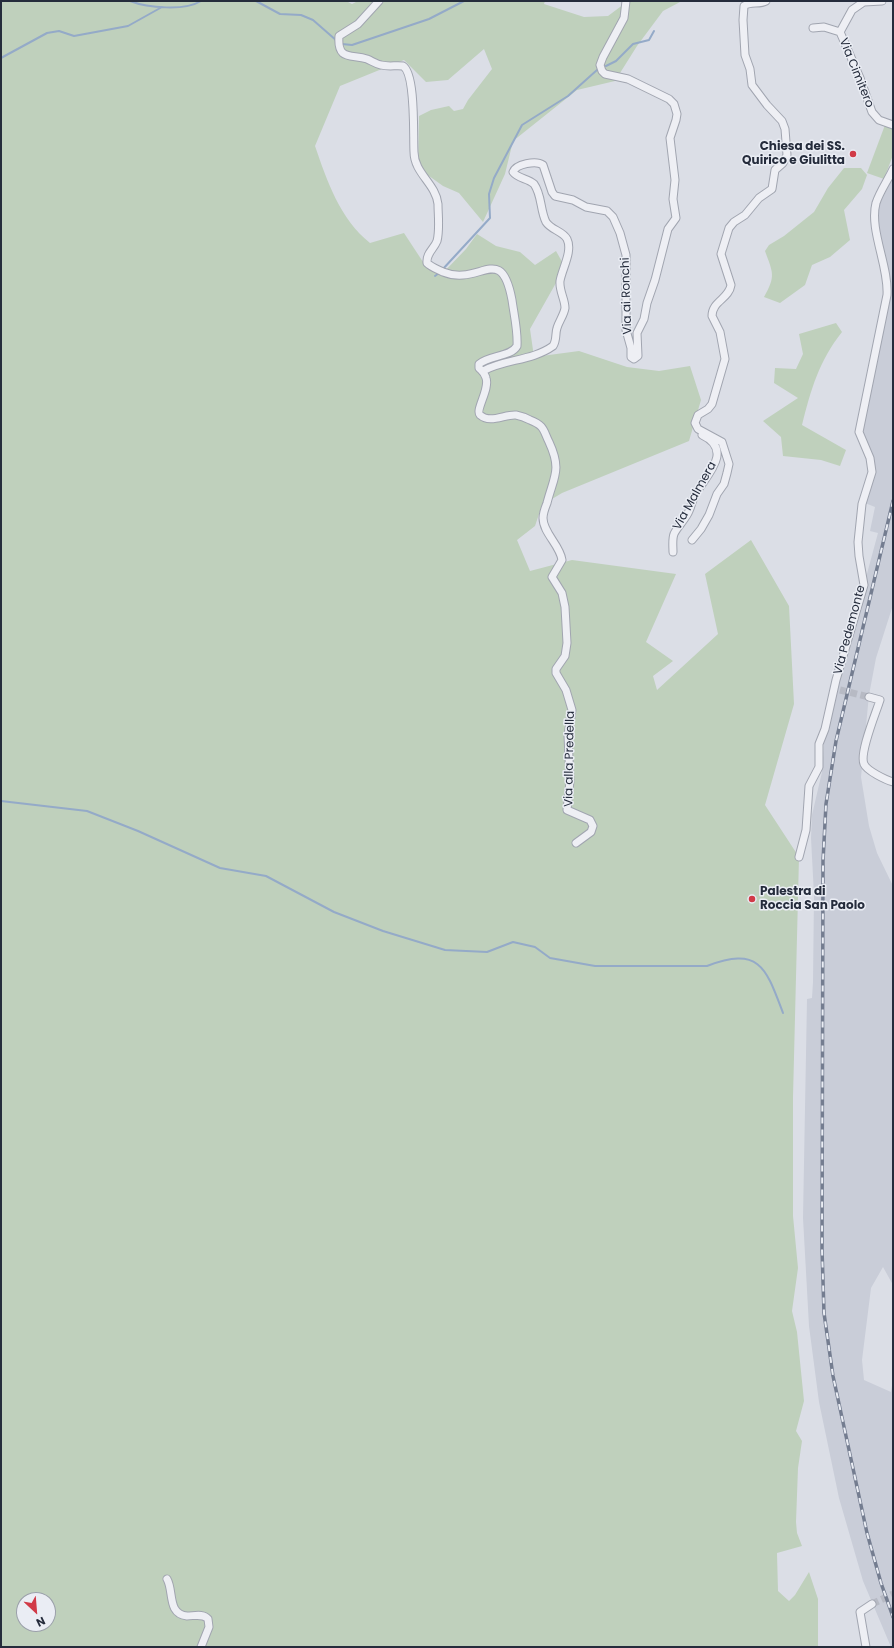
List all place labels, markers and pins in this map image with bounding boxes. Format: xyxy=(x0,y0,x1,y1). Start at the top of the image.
place label: Chiesa dei SS. Quirico e Giulitta xyxy=(742,140,845,168)
marker: Chiesa dei SS. Quirico e Giulitta xyxy=(848,149,858,159)
place label: Palestra di Roccia San Paolo xyxy=(760,885,865,913)
marker: Palestra di Roccia San Paolo xyxy=(747,894,757,904)

